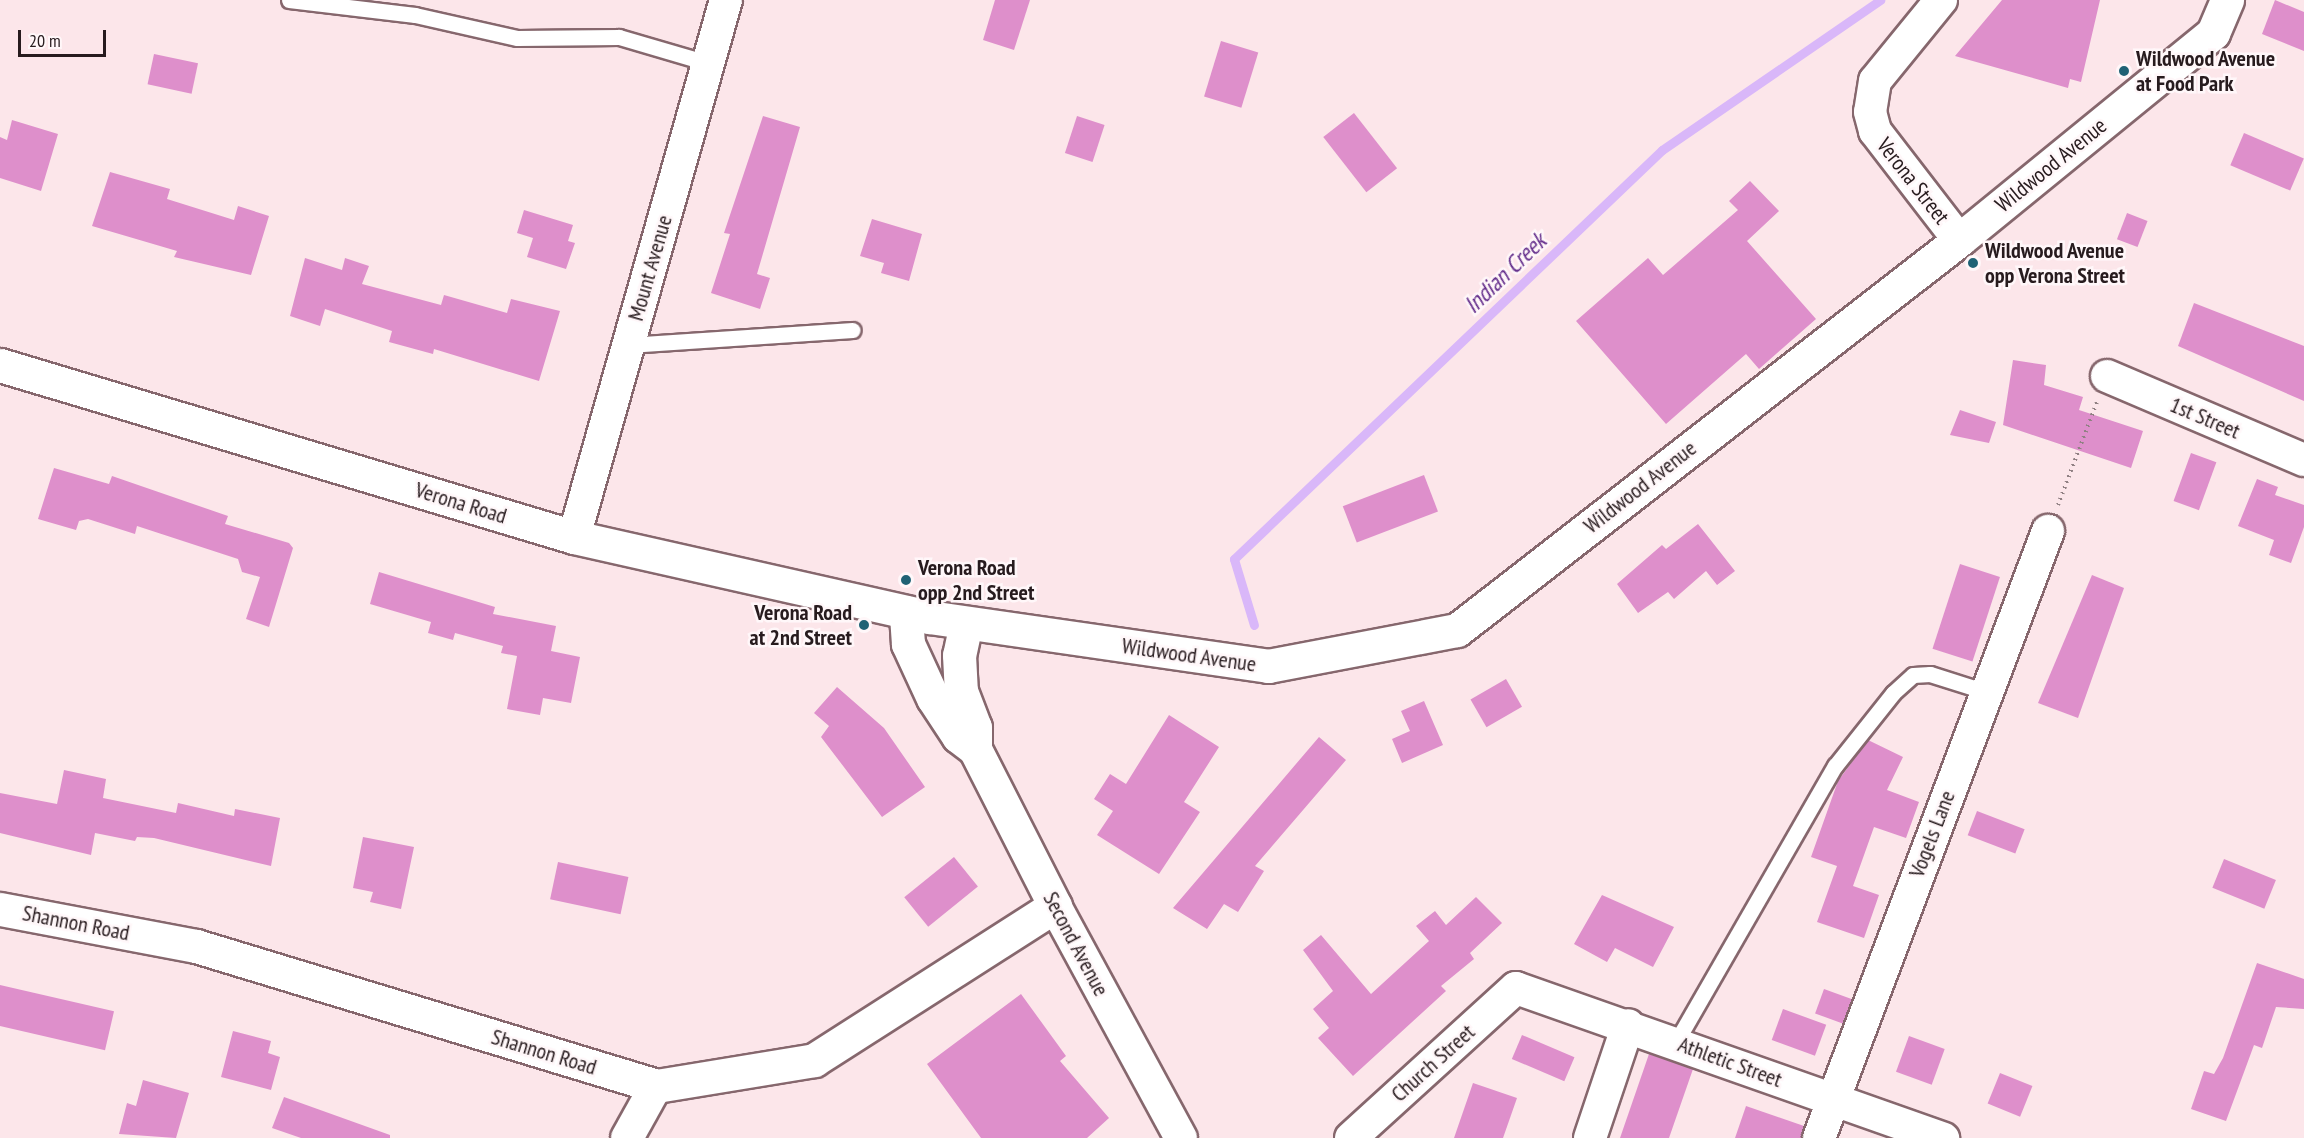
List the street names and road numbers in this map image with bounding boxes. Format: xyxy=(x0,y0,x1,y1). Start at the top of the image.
street label: Wildwood Avenue xyxy=(1990,112,2112,218)
street label: Verona Street xyxy=(1871,133,1955,229)
street label: Mount Avenue xyxy=(622,212,678,324)
street label: 1st Street xyxy=(2166,391,2244,445)
street label: Wildwood Avenue xyxy=(1578,435,1702,539)
street label: Verona Road xyxy=(412,477,510,529)
street label: Wildwood Avenue xyxy=(1120,632,1258,678)
street label: Vogels Lane xyxy=(1903,787,1961,881)
street label: Second Avenue xyxy=(1037,887,1115,1001)
street label: Shannon Road xyxy=(20,900,132,946)
street label: Church Street xyxy=(1386,1019,1480,1107)
street label: Shannon Road xyxy=(488,1024,600,1080)
street label: Athletic Street xyxy=(1674,1031,1786,1093)

